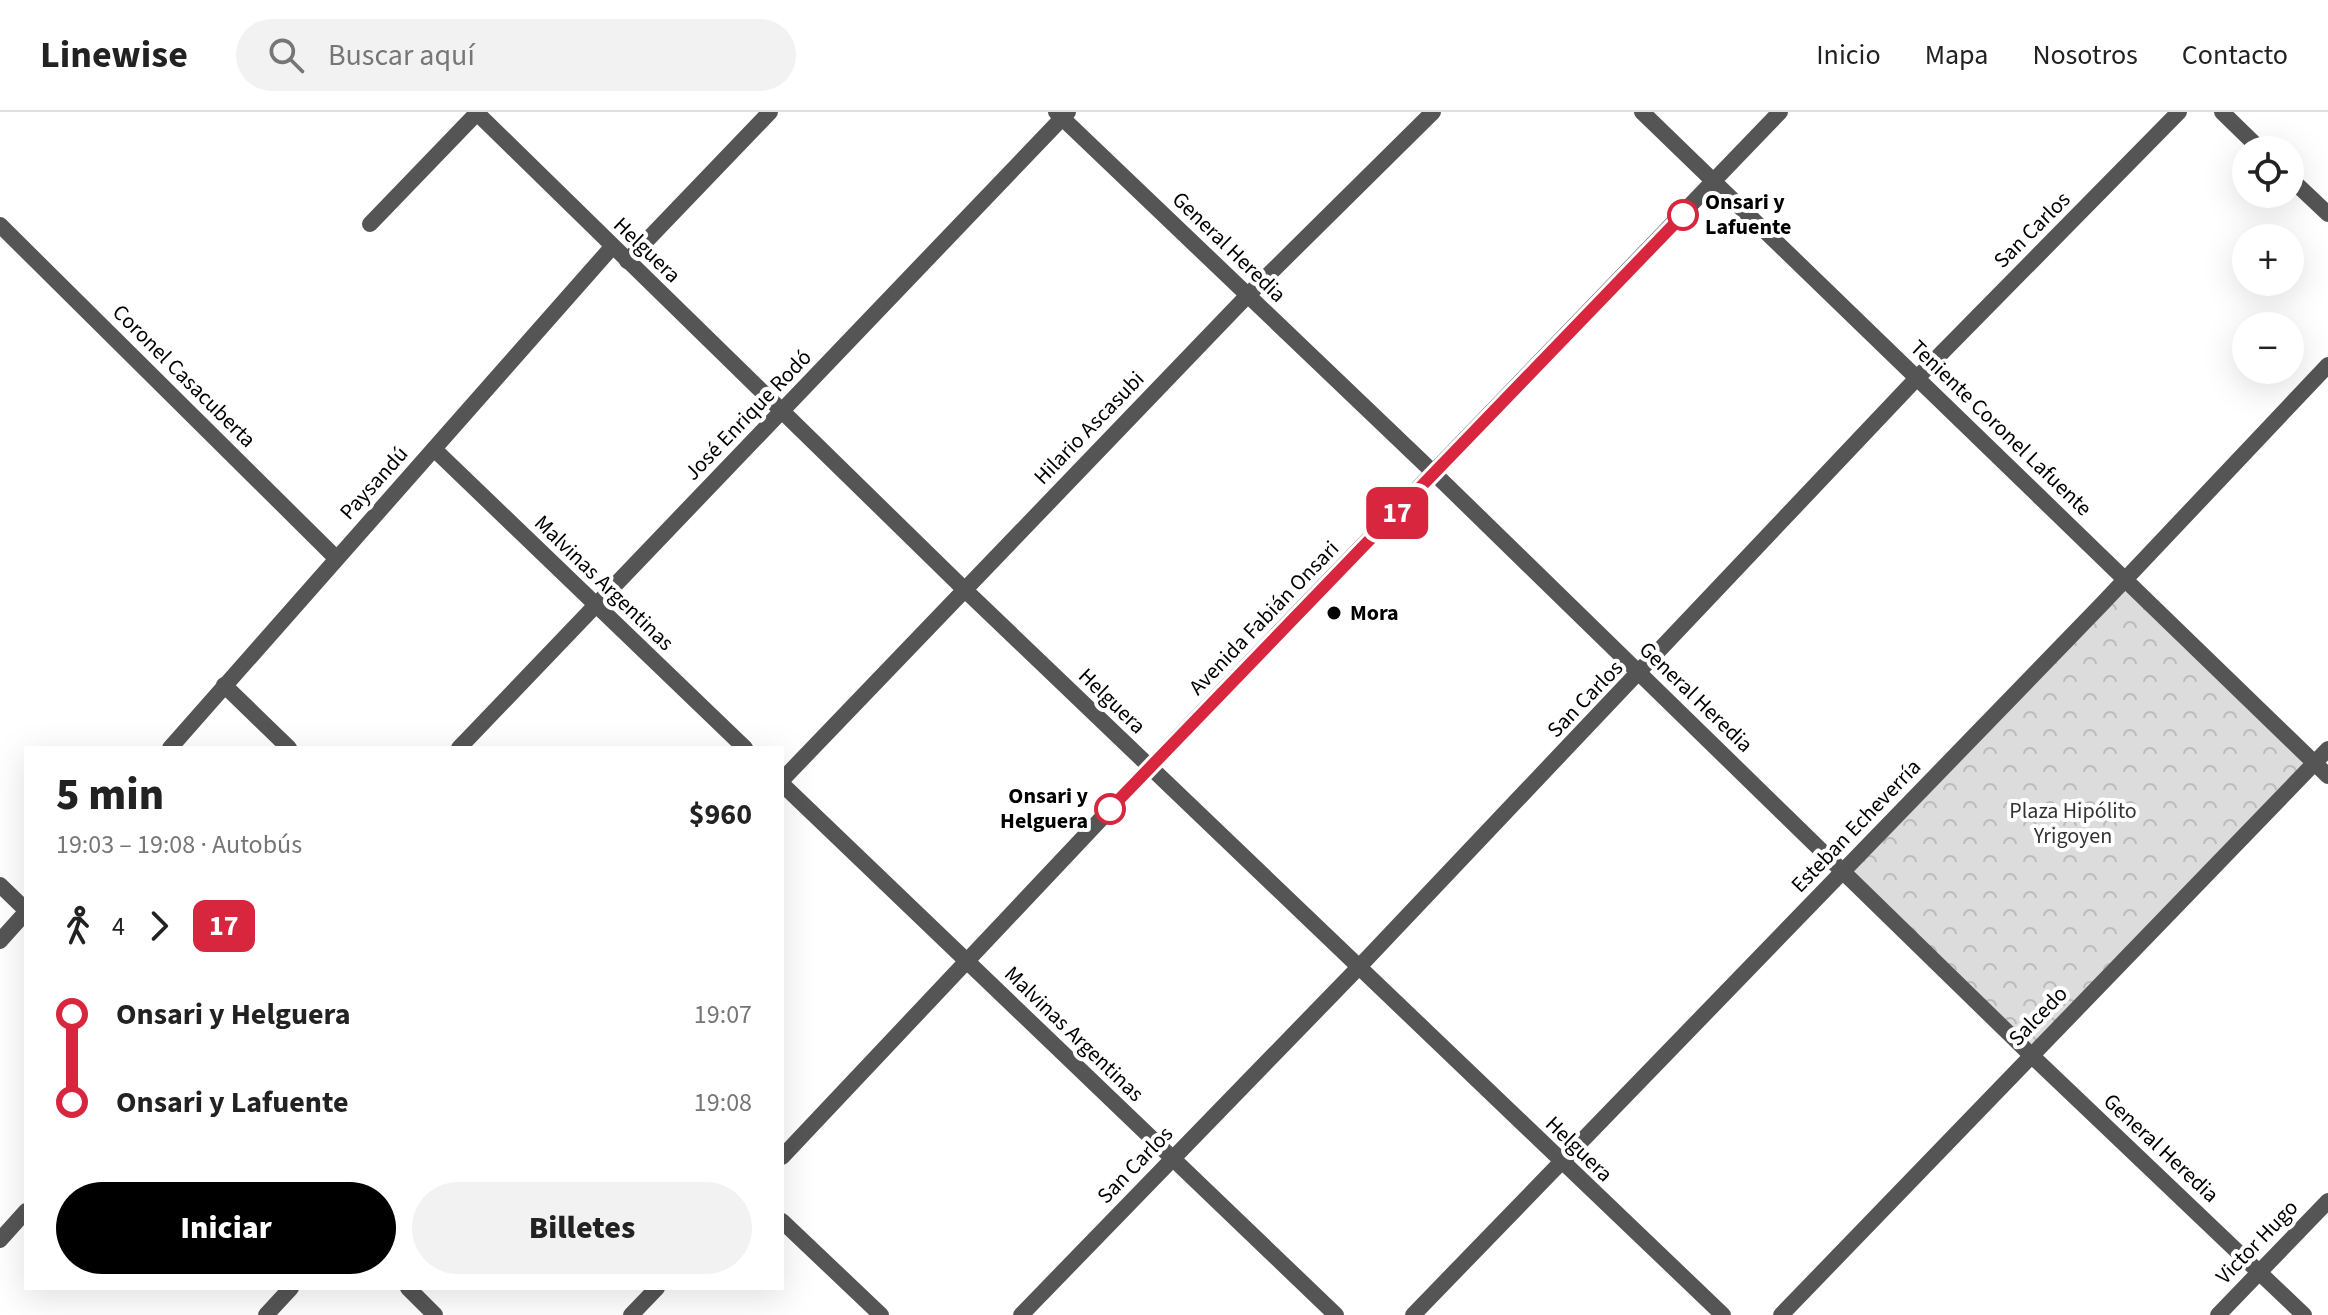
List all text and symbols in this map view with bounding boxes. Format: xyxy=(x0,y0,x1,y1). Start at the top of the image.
search box xyxy=(236,19,796,91)
text: Linewise xyxy=(40,28,188,82)
icon: search xyxy=(264,33,308,77)
text: Buscar aquí xyxy=(328,34,475,77)
text: Inicio xyxy=(1816,35,1881,75)
text: Mapa xyxy=(1925,35,1988,75)
text: Nosotros xyxy=(2032,35,2138,75)
text: Contacto xyxy=(2182,35,2288,75)
map controls xyxy=(2232,136,2304,384)
button: locate xyxy=(2232,136,2304,208)
street label: General Heredia xyxy=(1165,184,1293,310)
street label: San Carlos xyxy=(1986,184,2078,276)
place label: Onsari y Lafuente xyxy=(1705,186,1791,243)
marker: Onsari y Lafuente xyxy=(1668,200,1698,230)
street label: Helguera xyxy=(606,210,688,290)
button: + xyxy=(2232,224,2304,296)
street label: Coronel Casacuberta xyxy=(105,297,263,455)
button: − xyxy=(2232,312,2304,384)
street label: Teniente Coronel Lafuente xyxy=(1903,332,2099,524)
street label: José Enrique Rodó xyxy=(677,342,819,488)
street label: Hilario Ascasubi xyxy=(1026,364,1152,492)
street label: Paysandú xyxy=(332,439,416,527)
line badge: 17 xyxy=(1361,487,1433,539)
text: 17 xyxy=(1382,493,1412,533)
street label: Malvinas Argentinas xyxy=(527,508,681,658)
street label: Avenida Fabián Onsari xyxy=(1182,533,1346,703)
place label: Mora xyxy=(1350,597,1399,629)
marker: Mora xyxy=(1325,604,1343,622)
street label: General Heredia xyxy=(1632,634,1760,760)
street label: San Carlos xyxy=(1540,653,1630,745)
street label: Helguera xyxy=(1071,661,1153,741)
street label: Esteban Echeverría xyxy=(1784,752,1928,900)
text: 5 min xyxy=(56,764,164,827)
place label: Onsari y Helguera xyxy=(1000,780,1089,837)
text: $960 xyxy=(689,793,752,836)
marker: Onsari y Helguera xyxy=(1095,794,1125,824)
park label: Plaza Hipólito Yrigoyen xyxy=(2009,795,2137,852)
text: 19:03 – 19:08 · Autobús xyxy=(56,826,302,863)
icon: walk xyxy=(56,904,100,948)
icon: forward xyxy=(137,904,181,948)
text: 17 xyxy=(209,906,239,946)
text: 4 xyxy=(112,908,125,945)
street label: Malvinas Argentinas xyxy=(997,959,1151,1109)
street label: Salcedo xyxy=(2001,979,2075,1053)
text: Onsari y Helguera xyxy=(116,993,350,1036)
text: 19:07 xyxy=(694,996,752,1033)
text: Onsari y Lafuente xyxy=(116,1081,348,1124)
text: 19:08 xyxy=(694,1084,752,1121)
street label: General Heredia xyxy=(2096,1086,2226,1210)
street label: Helguera xyxy=(1538,1109,1620,1189)
street label: San Carlos xyxy=(1090,1119,1180,1211)
button: Iniciar xyxy=(56,1182,396,1274)
button: Billetes xyxy=(412,1182,752,1274)
street label: Victor Hugo xyxy=(2208,1193,2306,1291)

